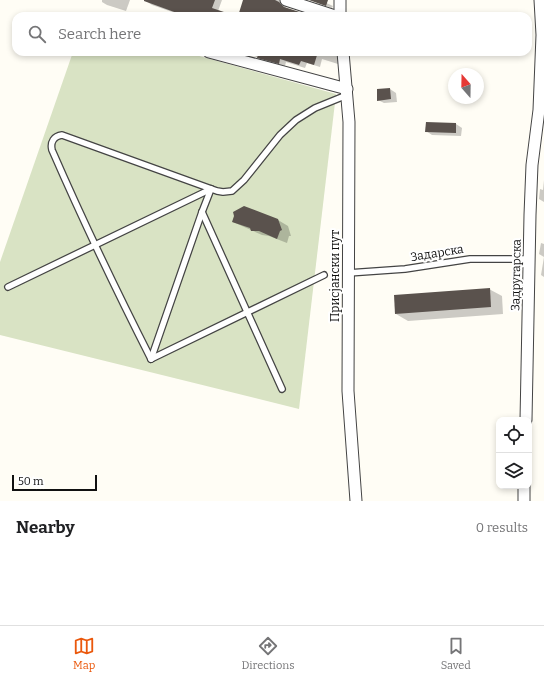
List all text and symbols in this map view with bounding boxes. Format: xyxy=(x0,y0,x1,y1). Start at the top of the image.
search box xyxy=(12,12,532,56)
icon: search xyxy=(26,23,48,45)
text: Search here xyxy=(58,25,141,43)
north arrow xyxy=(448,68,484,104)
street label: Присјански пут xyxy=(328,230,342,322)
street label: Задругарска xyxy=(508,238,524,311)
street label: Задарска xyxy=(409,242,465,264)
map controls xyxy=(496,417,532,489)
button: locate xyxy=(496,417,532,453)
button: layers xyxy=(496,453,532,489)
scale bar xyxy=(12,473,97,492)
text: 50 m xyxy=(18,475,44,488)
text: Nearby xyxy=(16,517,75,538)
text: 0 results xyxy=(476,520,528,535)
tab: Map xyxy=(73,635,95,672)
tab: Directions xyxy=(242,635,294,672)
tab: Saved xyxy=(441,635,471,672)

